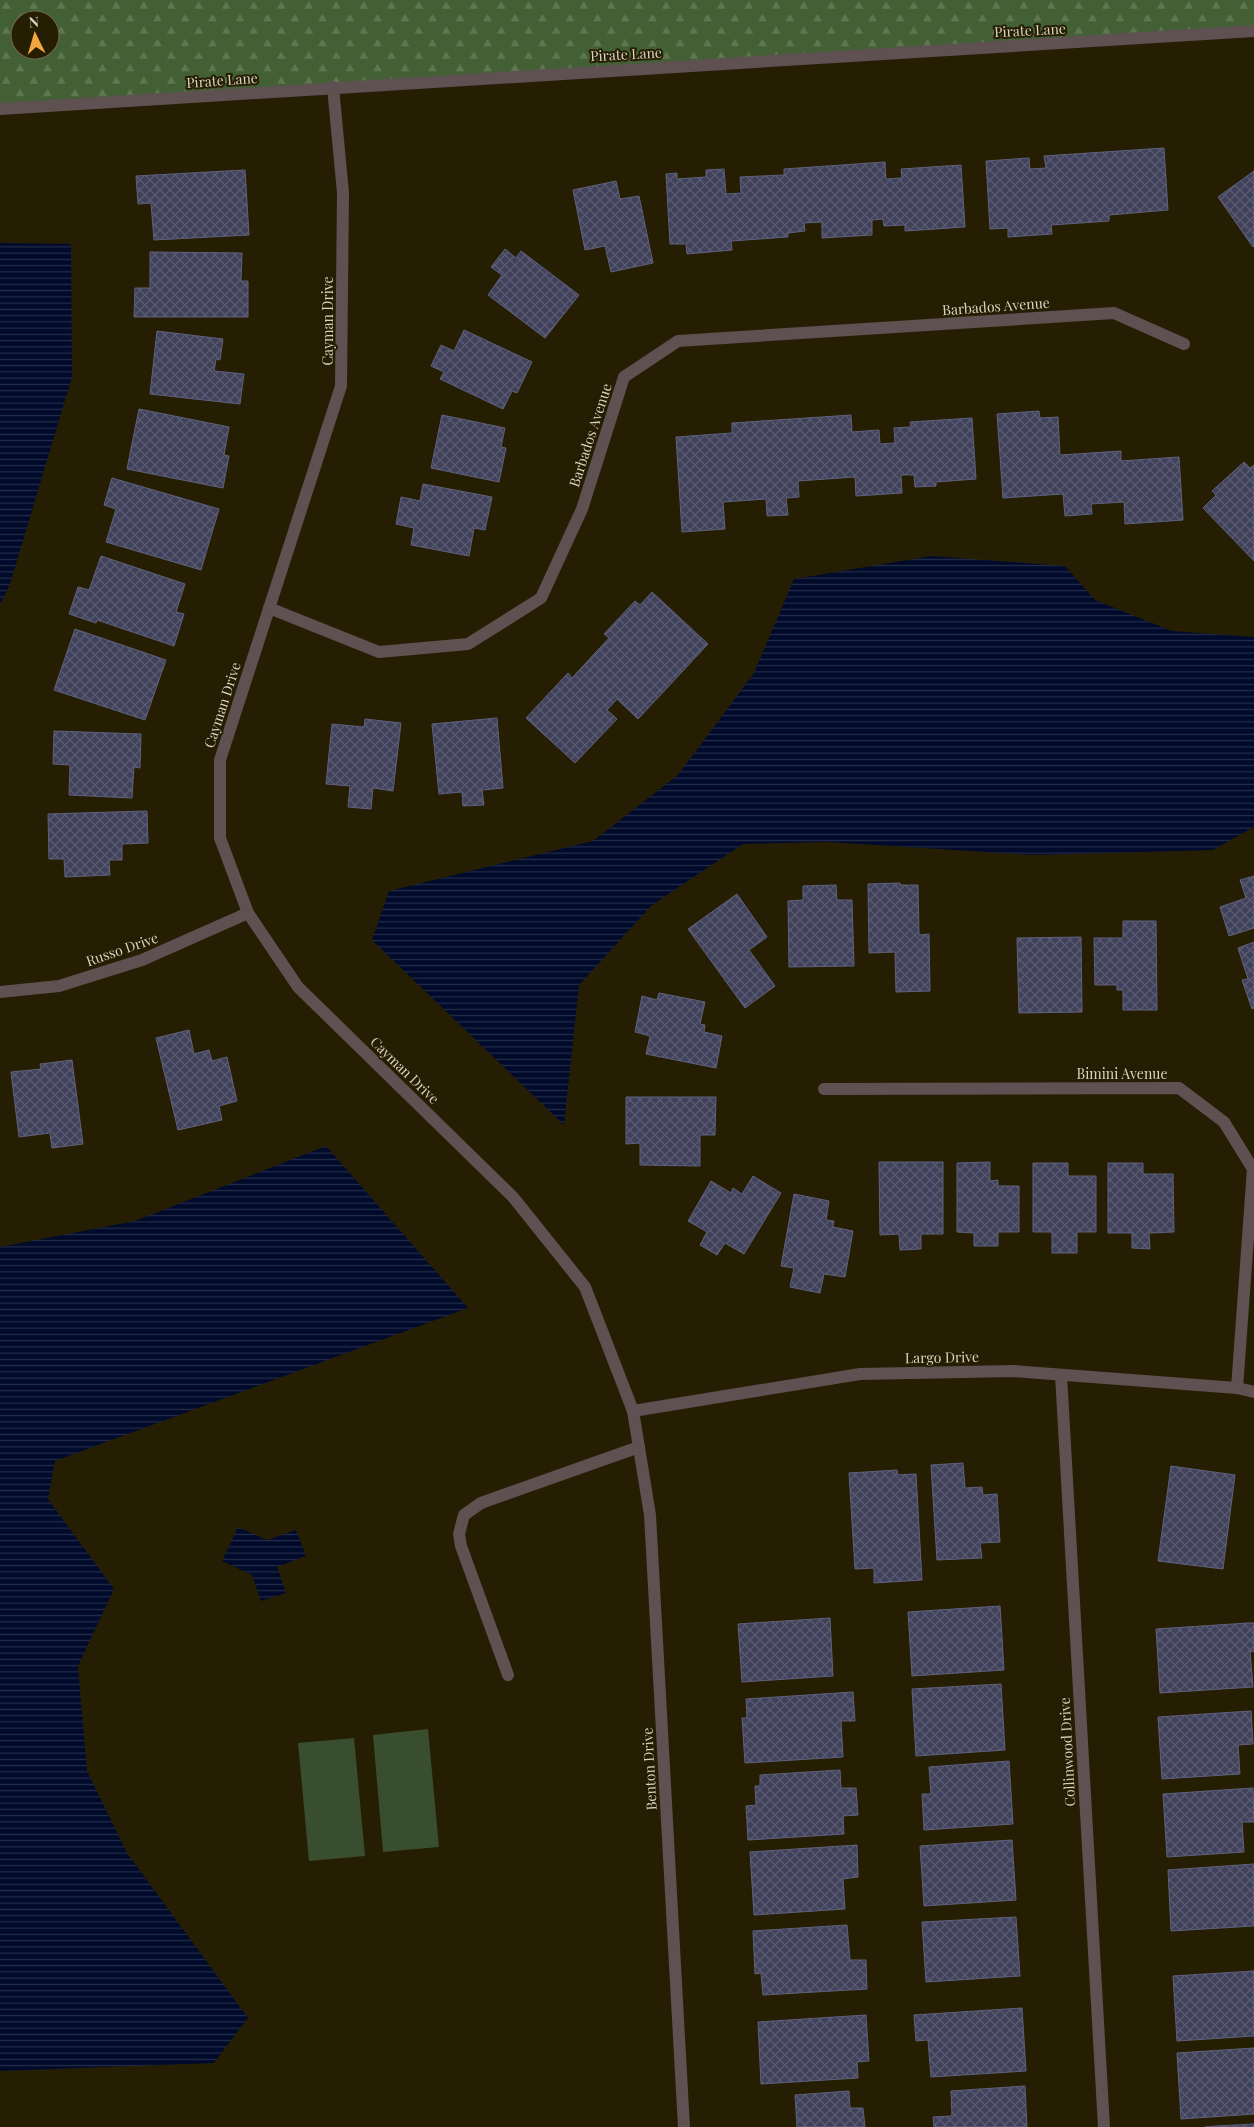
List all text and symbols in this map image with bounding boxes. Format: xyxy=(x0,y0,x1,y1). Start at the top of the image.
north arrow xyxy=(10,10,60,60)
text: N xyxy=(28,12,40,31)
street label: Pirate Lane xyxy=(994,19,1066,41)
street label: Pirate Lane xyxy=(590,43,662,65)
street label: Pirate Lane xyxy=(186,68,258,92)
street label: Cayman Drive xyxy=(318,276,337,366)
street label: Barbados Avenue xyxy=(942,293,1050,319)
street label: Barbados Avenue xyxy=(564,381,616,489)
street label: Cayman Drive xyxy=(199,660,245,750)
street label: Russo Drive xyxy=(83,928,161,970)
street label: Cayman Drive xyxy=(366,1032,444,1108)
street label: Bimini Avenue xyxy=(1077,1064,1167,1083)
street label: Largo Drive xyxy=(905,1347,979,1367)
street label: Collinwood Drive xyxy=(1055,1697,1079,1807)
street label: Benton Drive xyxy=(637,1727,661,1811)

